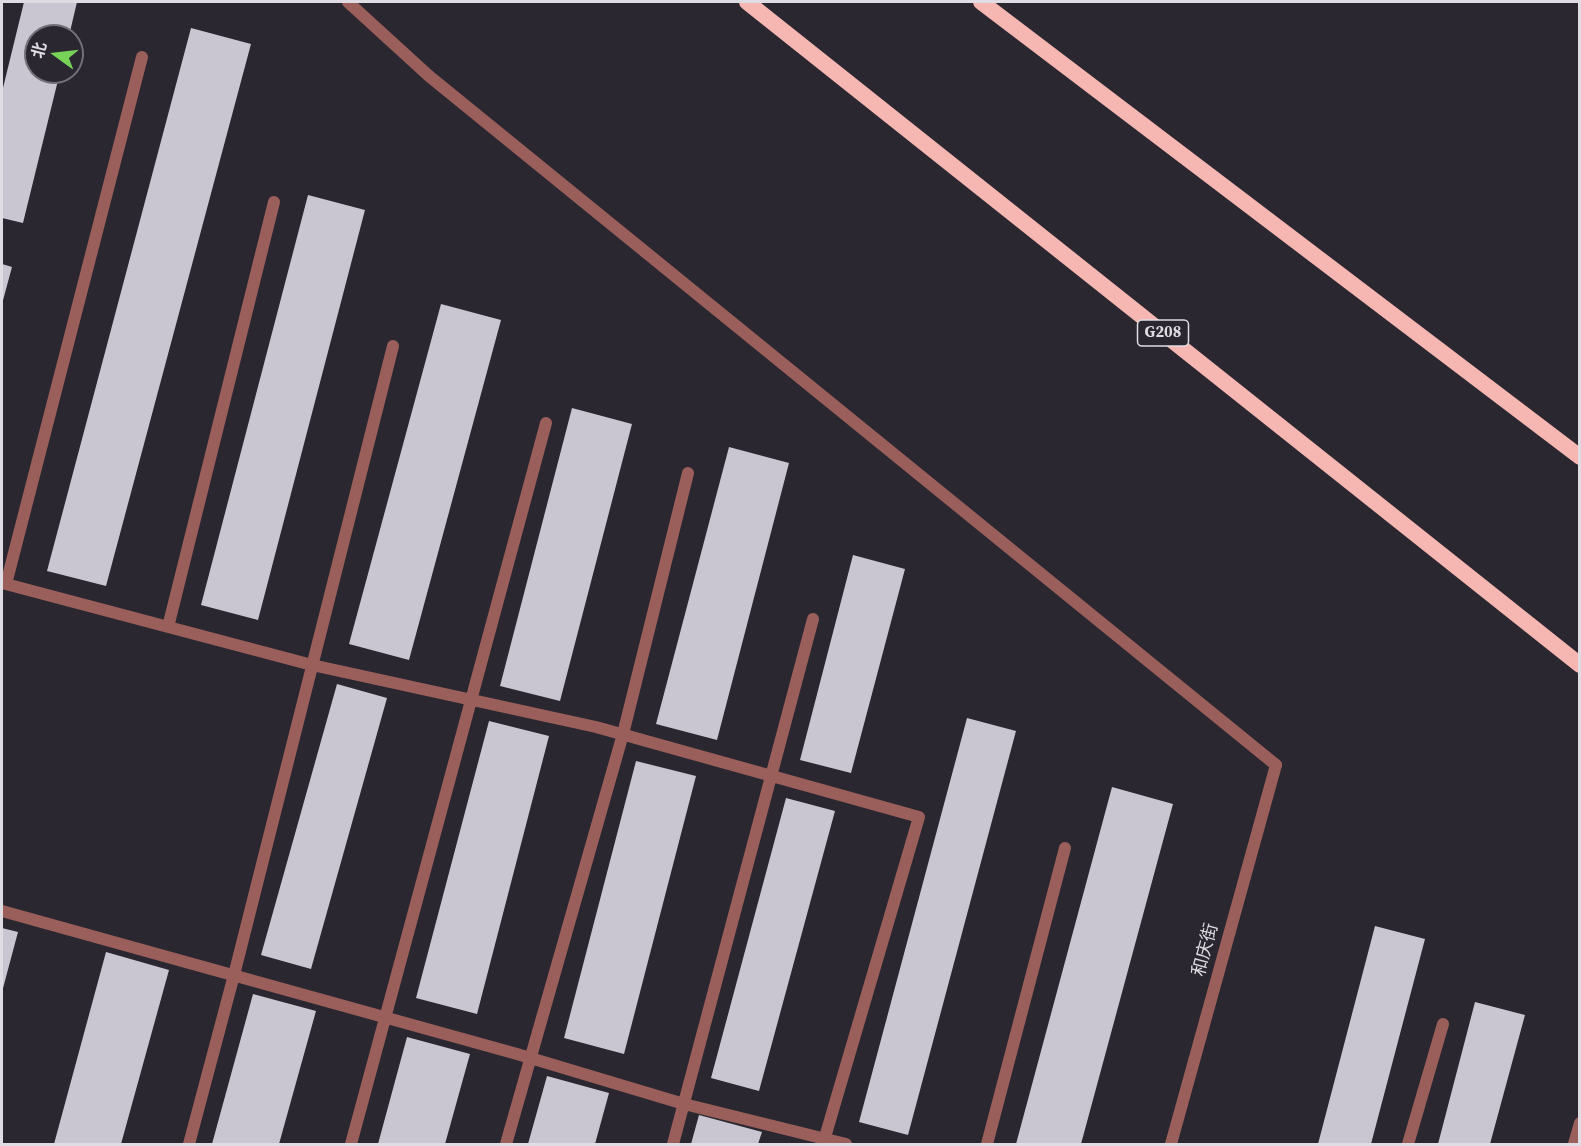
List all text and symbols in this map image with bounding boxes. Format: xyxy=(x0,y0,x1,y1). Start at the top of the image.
north arrow xyxy=(24,24,84,84)
text: 北 xyxy=(26,39,51,60)
road number: G208 xyxy=(1138,320,1188,346)
street label: 和庆街 xyxy=(1189,921,1223,979)

